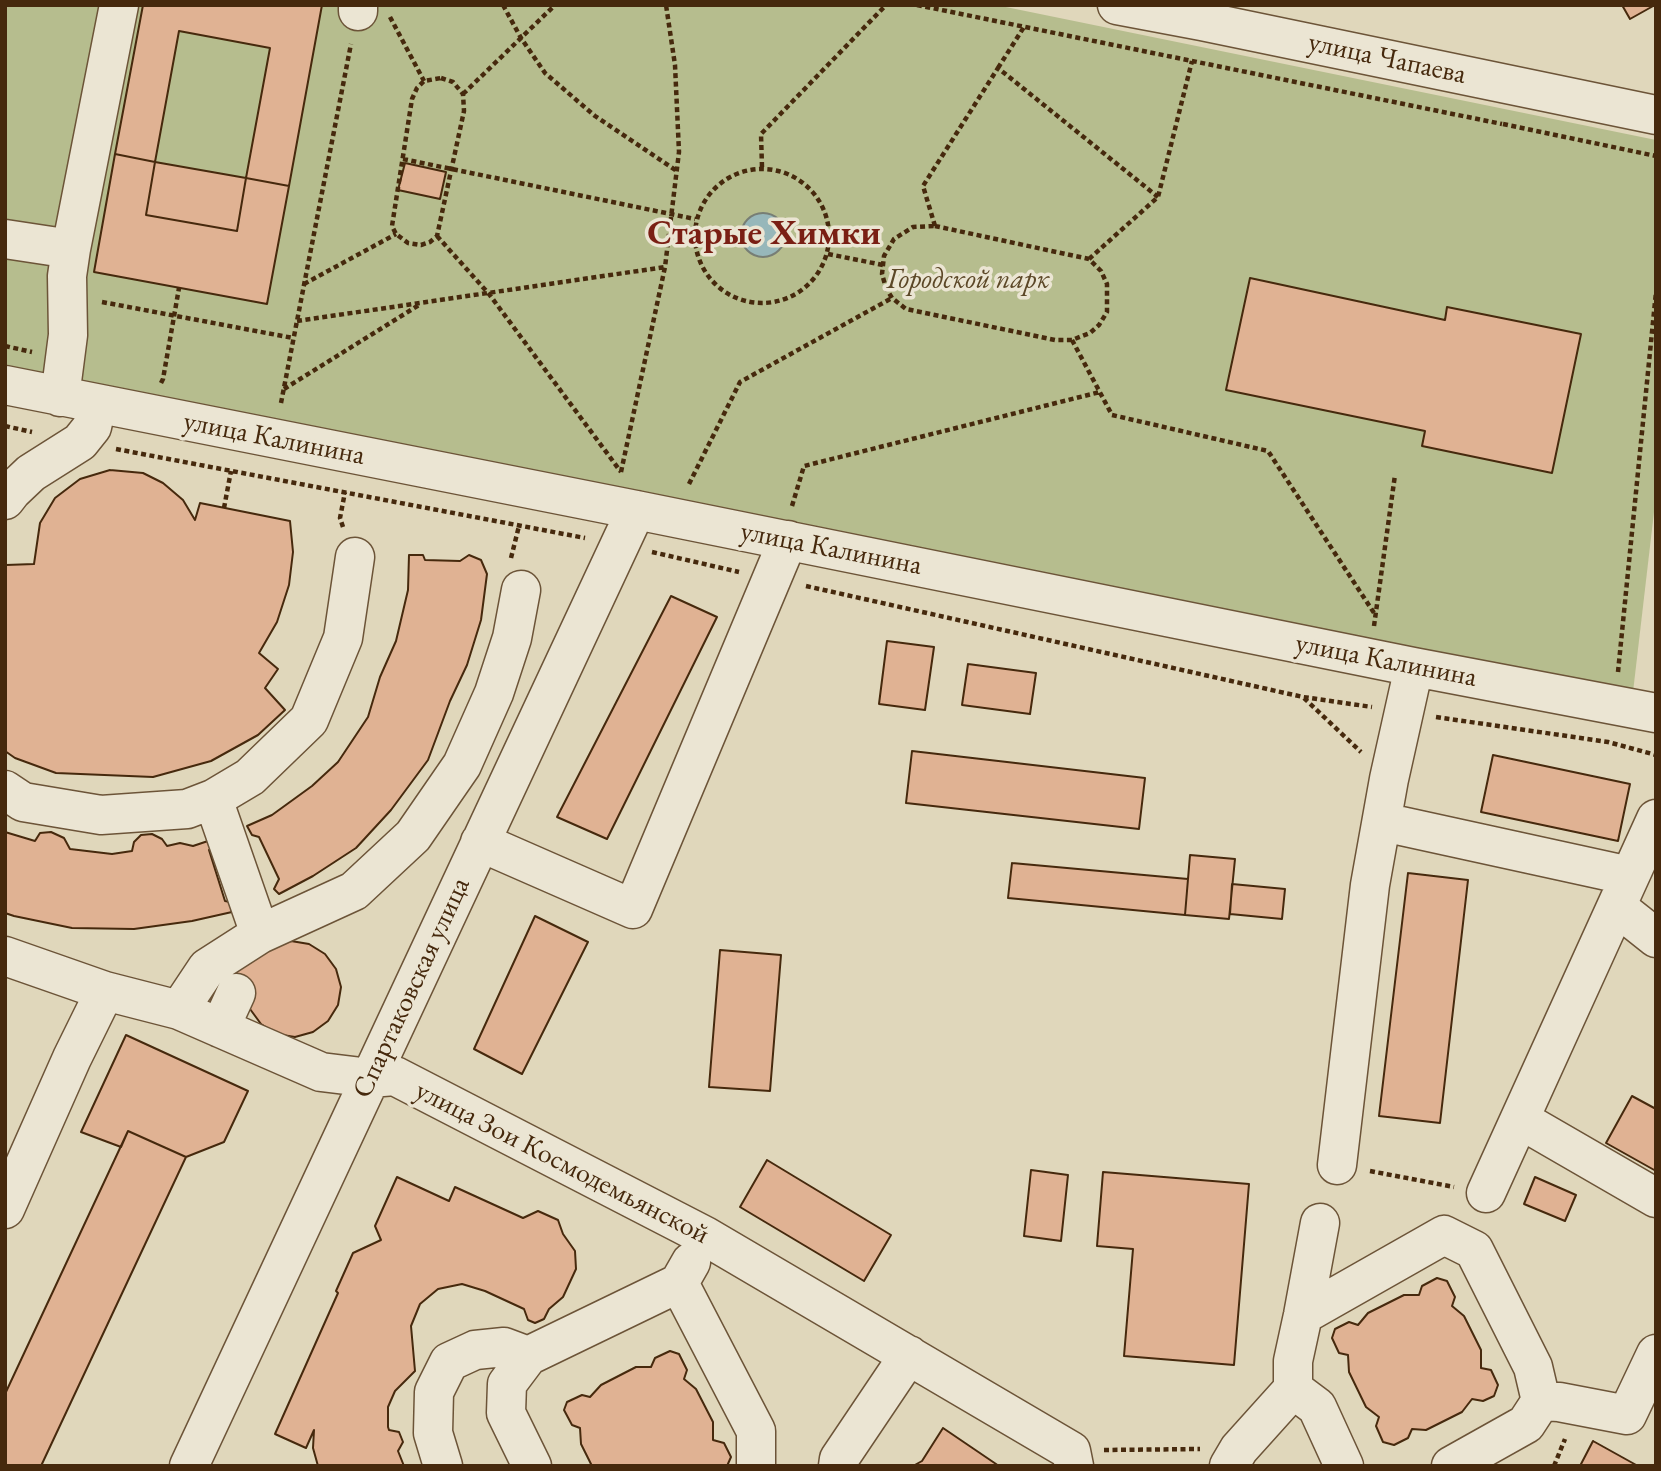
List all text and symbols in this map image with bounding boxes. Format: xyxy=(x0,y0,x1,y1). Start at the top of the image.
street label: улица Чапаева xyxy=(1305,26,1469,92)
district label: Старые Химки xyxy=(647,213,881,255)
park label: Городской парк xyxy=(886,263,1050,297)
street label: улица Калинина xyxy=(180,405,368,473)
street label: улица Калинина xyxy=(737,515,925,583)
street label: улица Калинина xyxy=(1292,627,1480,695)
street label: Спартаковская улица xyxy=(346,872,478,1104)
street label: улица Зои Космодемьянской xyxy=(409,1074,715,1252)

